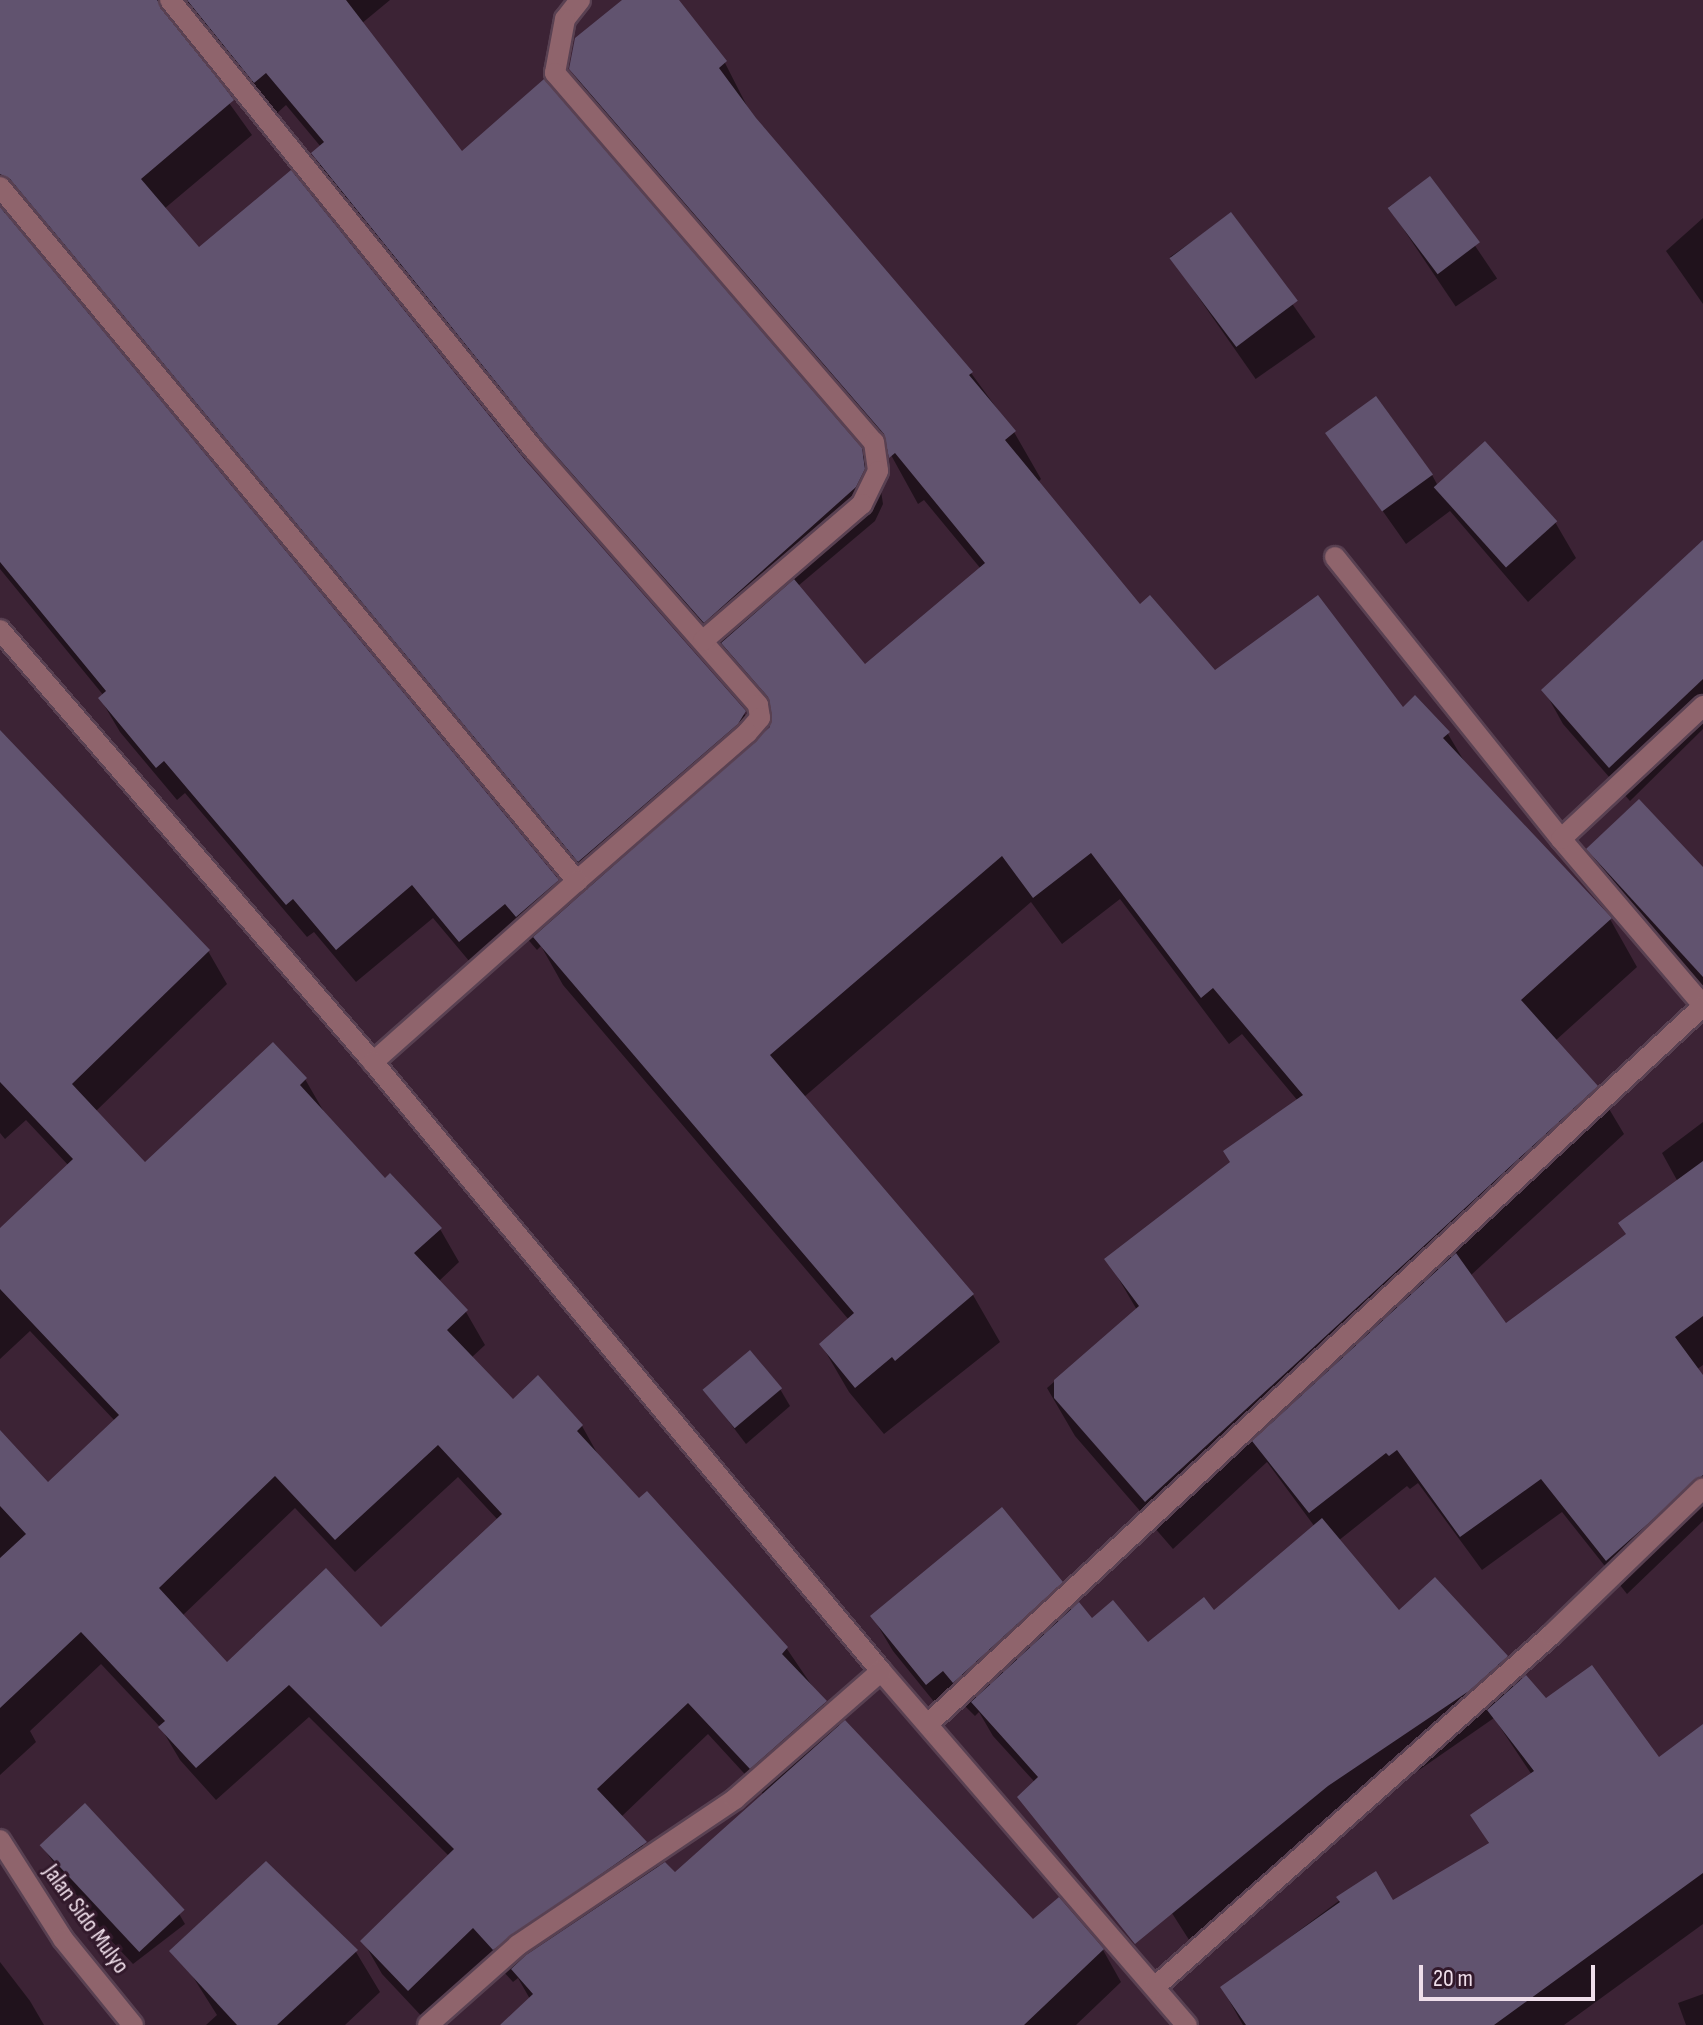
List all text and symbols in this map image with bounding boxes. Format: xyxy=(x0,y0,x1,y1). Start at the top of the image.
street label: Jalan Sido Mulyo xyxy=(37,1859,135,1979)
scale bar xyxy=(1423,1949,1599,1999)
text: 20 m xyxy=(1433,1964,1473,1993)

